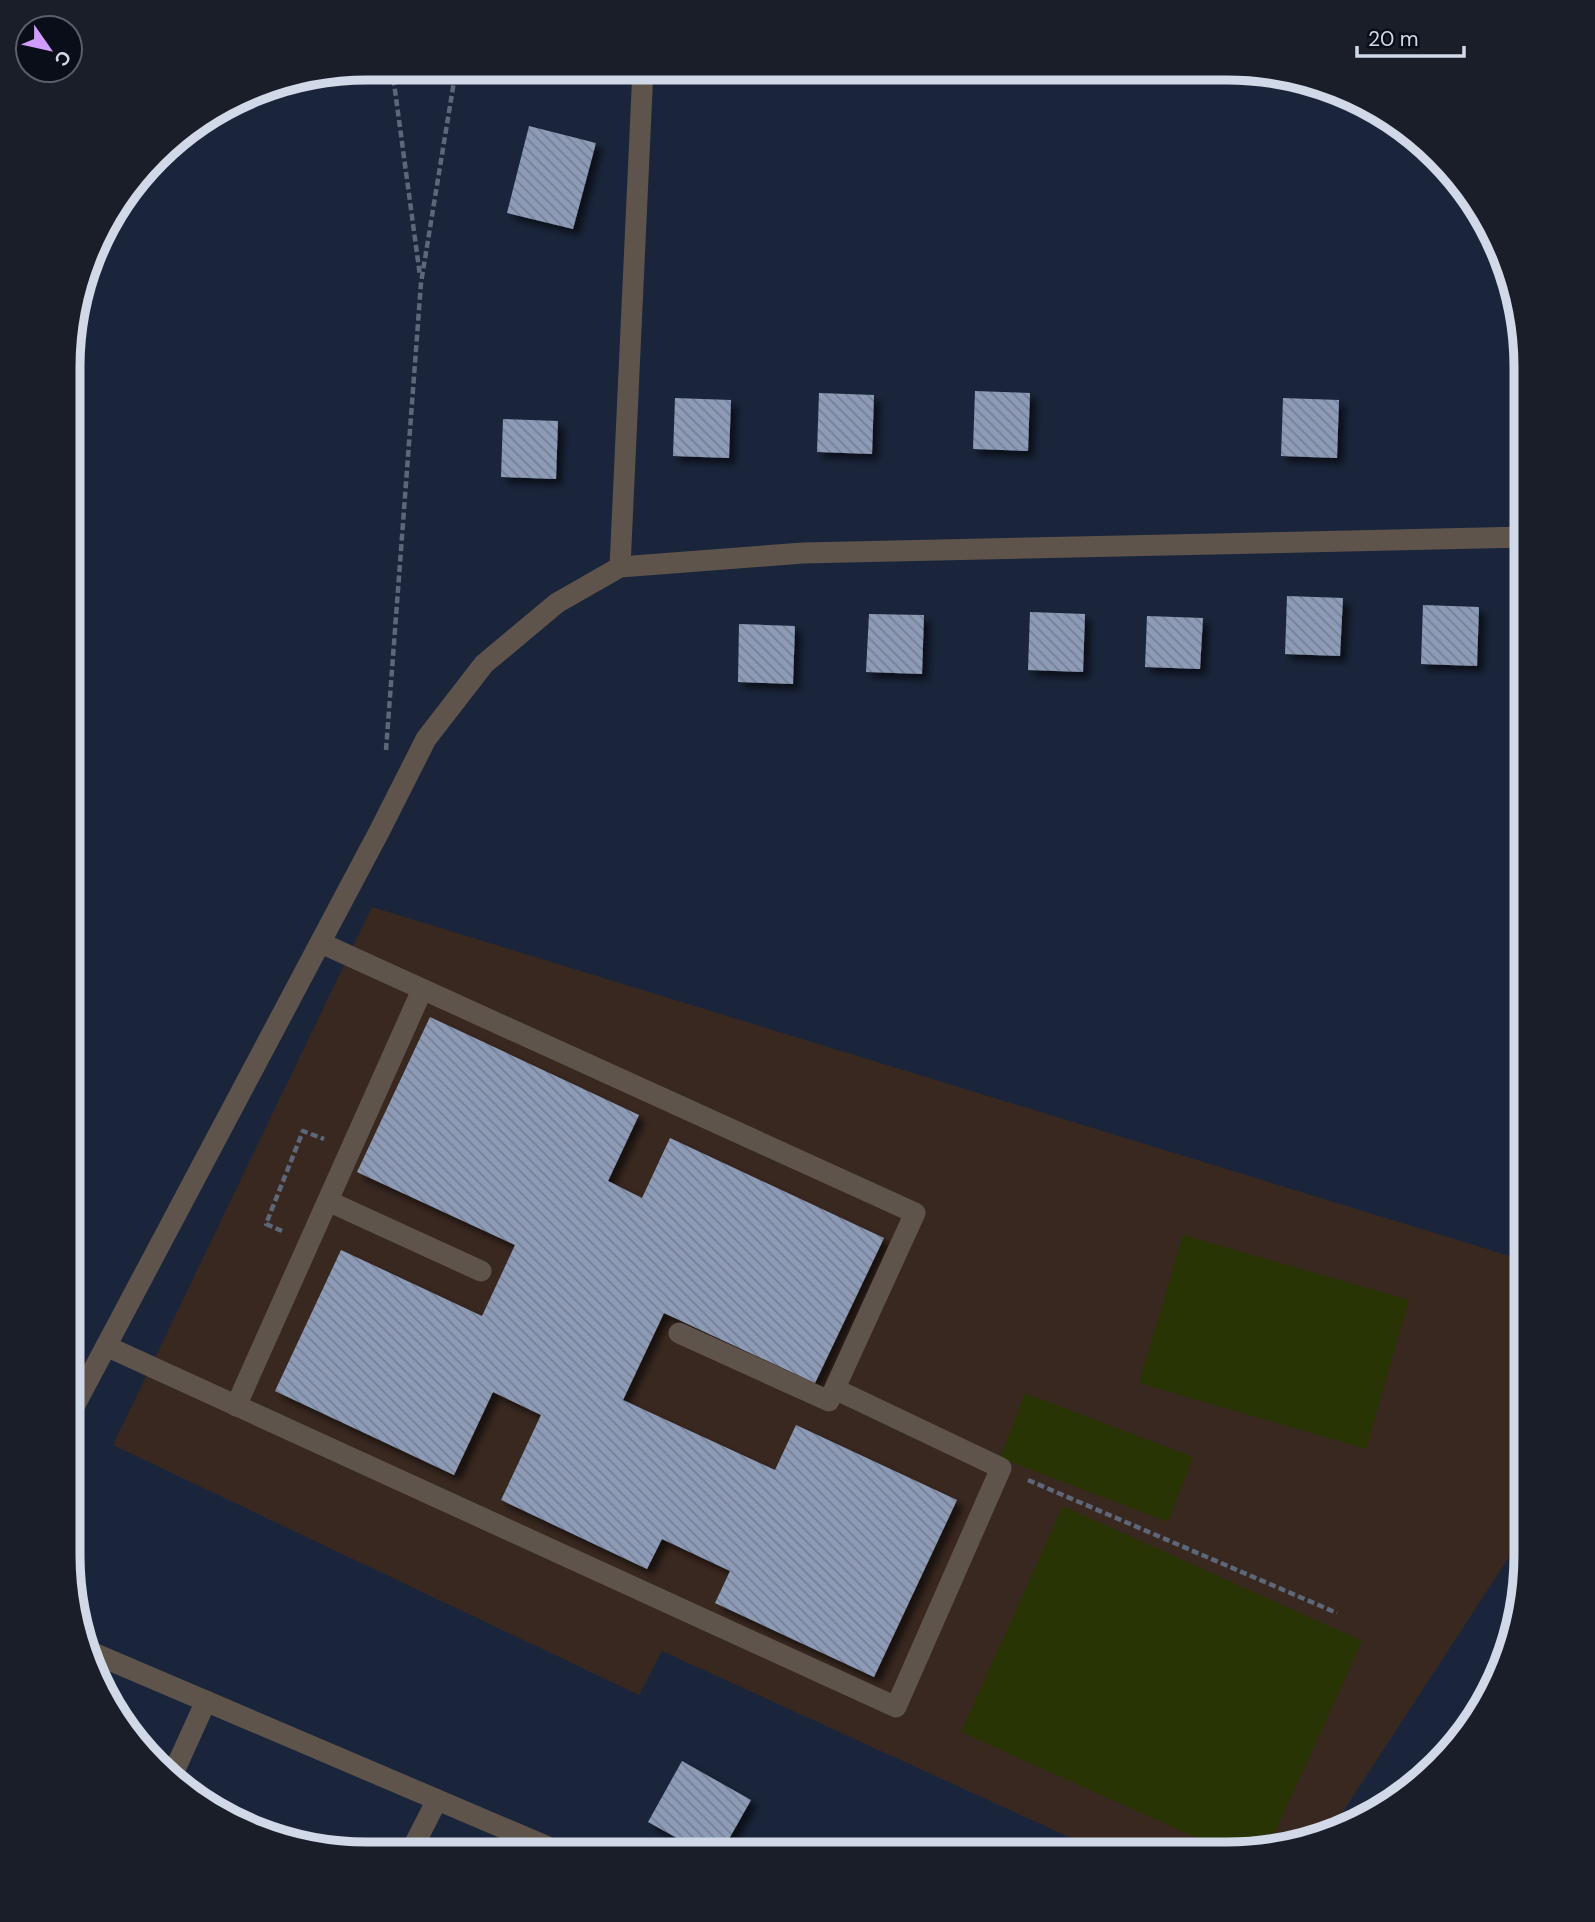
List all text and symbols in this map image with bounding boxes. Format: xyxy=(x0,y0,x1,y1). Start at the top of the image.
north arrow xyxy=(14,14,84,84)
scale bar xyxy=(1357,14,1464,58)
text: 20 m xyxy=(1368,25,1419,53)
text: С xyxy=(48,46,77,71)

